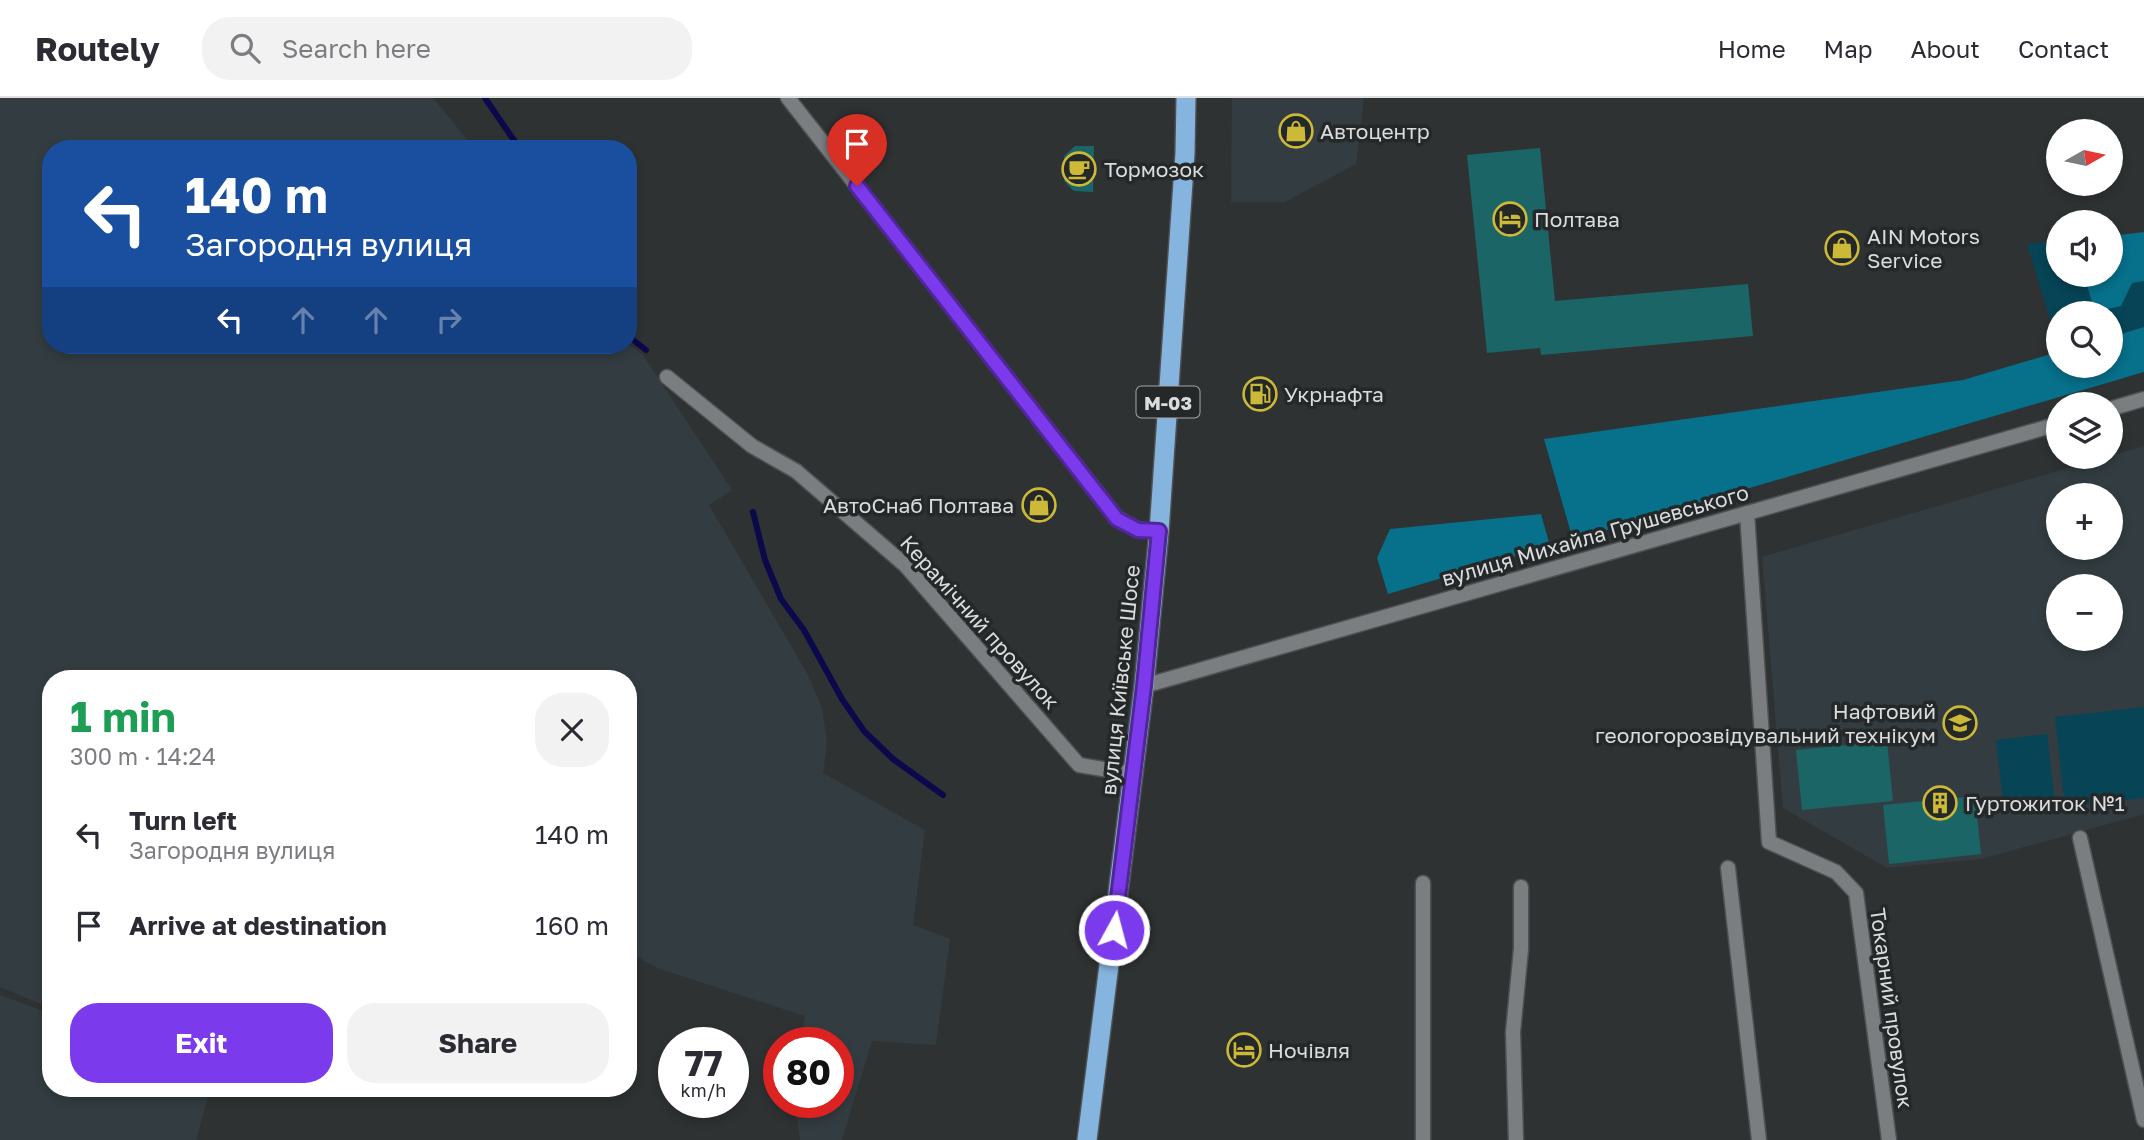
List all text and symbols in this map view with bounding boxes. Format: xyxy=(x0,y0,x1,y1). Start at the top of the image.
search box xyxy=(202,17,692,80)
text: Routely xyxy=(35,29,160,68)
icon: search xyxy=(226,29,264,67)
text: Search here xyxy=(282,33,431,64)
text: Home xyxy=(1718,34,1786,63)
text: Map xyxy=(1824,34,1873,63)
text: About xyxy=(1911,34,1980,63)
text: Contact xyxy=(2018,34,2109,63)
shop icon: Автоцентр xyxy=(1277,112,1315,150)
pin xyxy=(827,114,887,186)
place label: Автоцентр xyxy=(1320,118,1430,144)
north arrow xyxy=(2046,119,2123,196)
map controls xyxy=(2046,119,2123,651)
icon: arrive xyxy=(838,125,876,163)
cafe icon: Тормозок xyxy=(1060,150,1098,188)
place label: Тормозок xyxy=(1104,156,1204,182)
text: 140 m xyxy=(185,165,328,224)
icon: left xyxy=(70,168,161,259)
hotel icon: Полтава xyxy=(1491,200,1529,238)
place label: Полтава xyxy=(1534,206,1620,232)
button: sound xyxy=(2046,210,2123,287)
place label: AIN Motors Service xyxy=(1867,223,1980,273)
text: Загородня вулиця xyxy=(185,225,472,263)
shop icon: AIN Motors Service xyxy=(1823,229,1861,267)
icon: left xyxy=(211,301,249,339)
icon: ahead xyxy=(284,301,322,339)
icon: ahead xyxy=(357,301,395,339)
icon: right xyxy=(430,301,468,339)
button: search xyxy=(2046,301,2123,378)
fuel station icon: Укрнафта xyxy=(1241,375,1279,413)
place label: Укрнафта xyxy=(1284,381,1384,407)
road number: М-03 xyxy=(1136,386,1200,418)
button: layers xyxy=(2046,392,2123,469)
street label: вулиця Михайла Грушевського xyxy=(1439,479,1751,591)
button: + xyxy=(2046,483,2123,560)
shop icon: АвтоСнаб Полтава xyxy=(1020,486,1058,524)
place label: АвтоСнаб Полтава xyxy=(823,492,1014,518)
street label: Керамічний провулок xyxy=(895,530,1065,714)
street label: вулиця Київське Шосе xyxy=(1095,564,1145,796)
button: − xyxy=(2046,574,2123,651)
text: 1 min xyxy=(70,691,176,741)
button: close xyxy=(535,693,609,767)
place label: Нафтовий геологорозвідувальний технікум xyxy=(1595,698,1936,748)
school or university icon: Нафтовий геологорозвідувальний технікум xyxy=(1941,704,1979,742)
text: 300 m · 14:24 xyxy=(70,742,216,770)
building icon: Гуртожиток №1 xyxy=(1921,784,1959,822)
place label: Гуртожиток №1 xyxy=(1965,790,2125,816)
text: Turn left xyxy=(129,805,237,836)
icon: left xyxy=(70,816,108,854)
text: 140 m xyxy=(535,819,609,850)
text: Загородня вулиця xyxy=(129,836,335,864)
position arrow xyxy=(1077,893,1151,967)
street label: Токарний провулок xyxy=(1865,906,1919,1110)
icon: arrive xyxy=(70,907,108,945)
text: Arrive at destination xyxy=(129,910,387,941)
text: 160 m xyxy=(535,910,609,941)
button: Exit xyxy=(70,1003,333,1083)
button: Share xyxy=(347,1003,609,1083)
speed limit sign: 80 xyxy=(763,1027,854,1118)
hotel icon: Ночівля xyxy=(1225,1031,1263,1069)
place label: Ночівля xyxy=(1268,1037,1350,1063)
text: 77 xyxy=(684,1042,723,1084)
text: km/h xyxy=(681,1079,726,1101)

